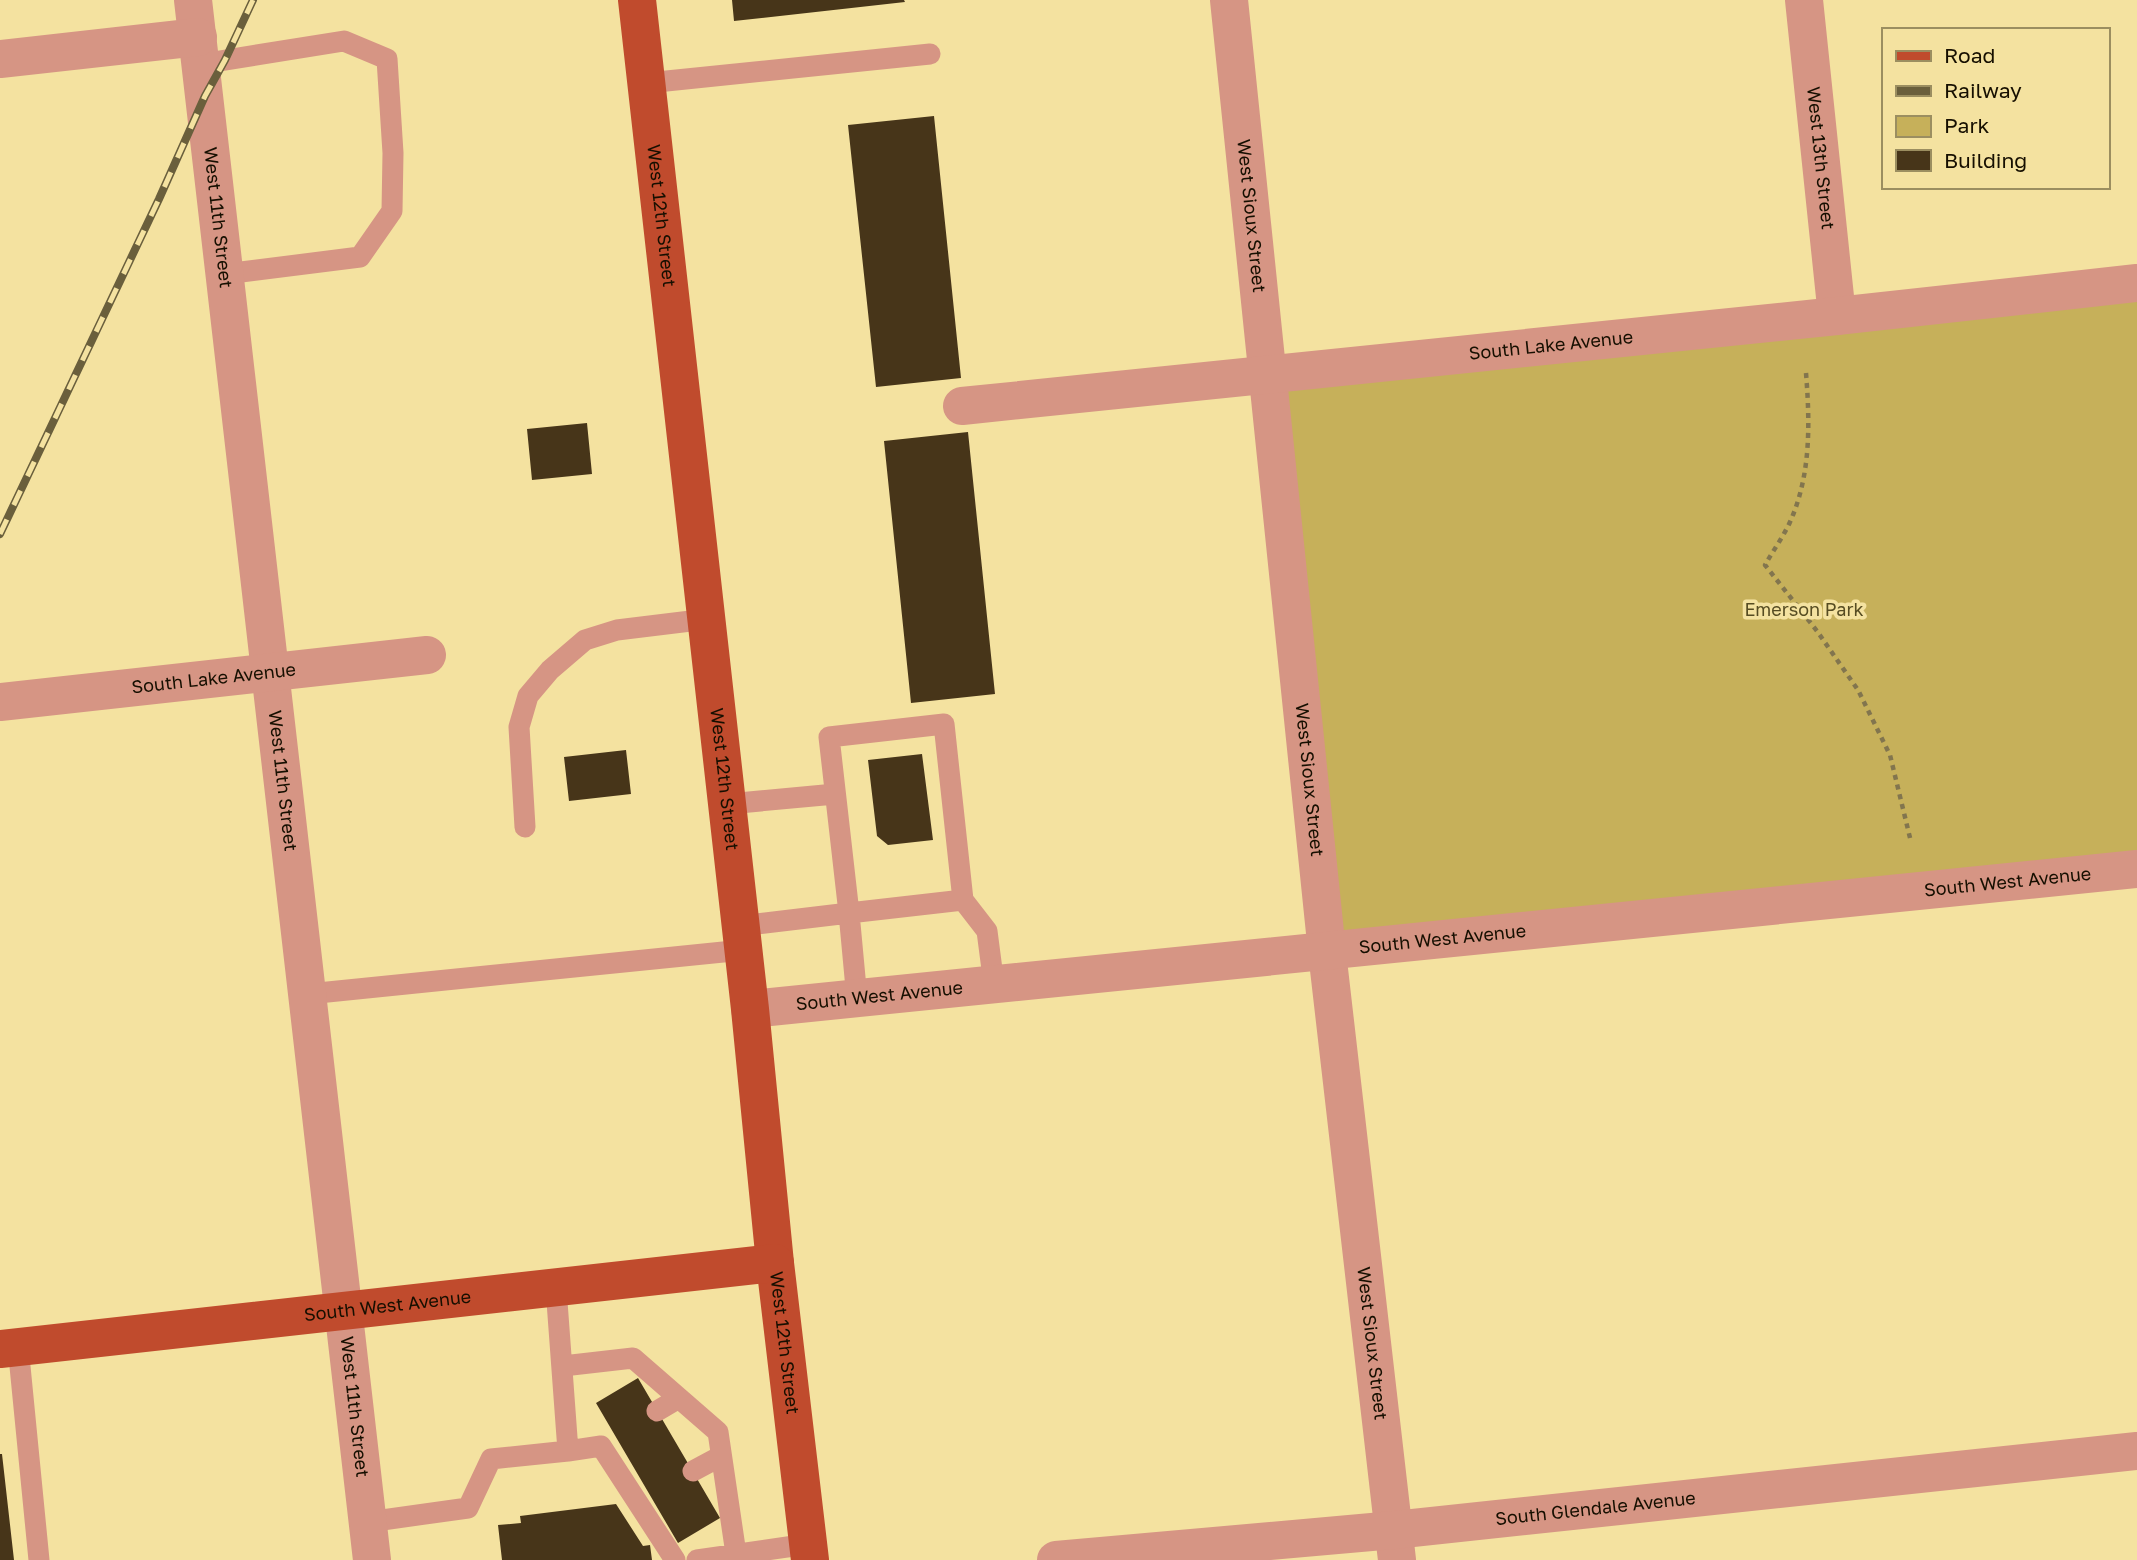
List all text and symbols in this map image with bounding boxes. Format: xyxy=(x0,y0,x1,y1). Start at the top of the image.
legend xyxy=(1882,28,2109,189)
text: Road xyxy=(1944,42,1995,68)
text: Railway xyxy=(1944,77,2022,103)
street label: West 13th Street xyxy=(1803,85,1840,231)
text: Park xyxy=(1944,112,1990,138)
street label: West Sioux Street xyxy=(1233,138,1271,294)
street label: West 12th Street xyxy=(643,143,681,288)
street label: West 11th Street xyxy=(200,146,238,289)
text: Building xyxy=(1944,147,2027,173)
street label: South Lake Avenue xyxy=(1468,325,1634,364)
park label: Emerson Park xyxy=(1744,598,1864,620)
street label: South Lake Avenue xyxy=(130,658,297,697)
street label: West Sioux Street xyxy=(1291,702,1329,858)
street label: West 12th Street xyxy=(706,706,744,852)
street label: West 11th Street xyxy=(265,709,303,852)
street label: South West Avenue xyxy=(1923,862,2092,900)
street label: South West Avenue xyxy=(1358,919,1527,957)
street label: South West Avenue xyxy=(795,976,964,1014)
street label: West Sioux Street xyxy=(1353,1265,1393,1421)
street label: West 12th Street xyxy=(766,1270,805,1415)
street label: South West Avenue xyxy=(303,1285,472,1325)
street label: West 11th Street xyxy=(336,1335,374,1478)
street label: South Glendale Avenue xyxy=(1494,1486,1697,1529)

